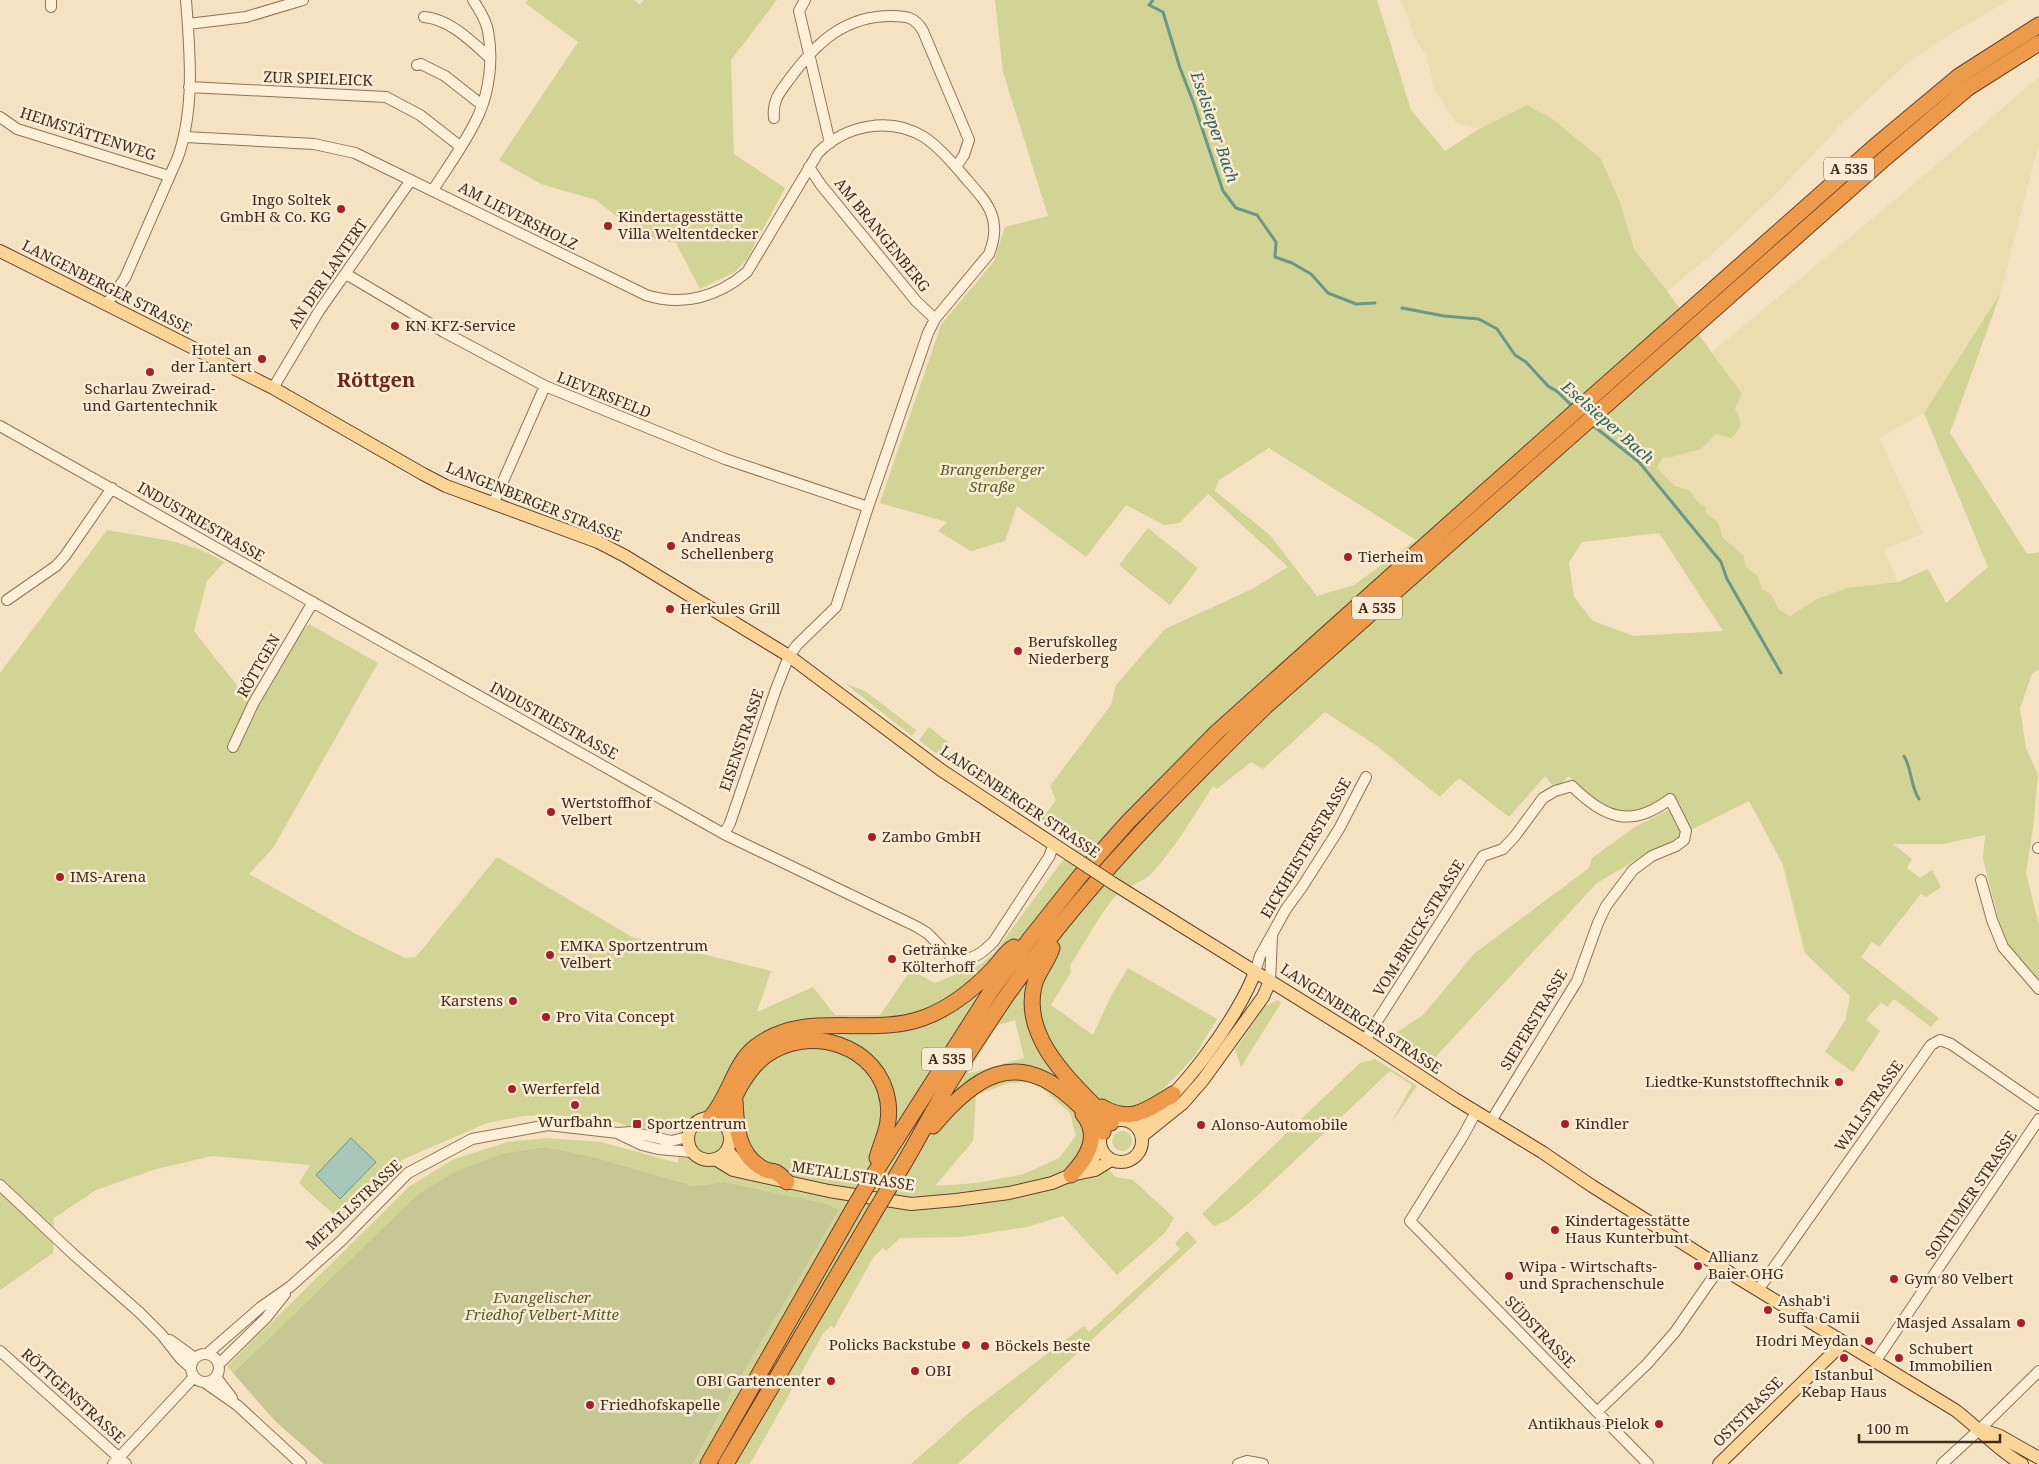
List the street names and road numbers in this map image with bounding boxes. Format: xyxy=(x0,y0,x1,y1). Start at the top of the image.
street label: ZUR SPIELEICK xyxy=(263,66,374,90)
street label: HEIMSTÄTTENWEG xyxy=(18,102,159,165)
road number: A 535 xyxy=(1824,157,1874,180)
street label: AM BRANGENBERG xyxy=(831,173,935,296)
street label: AM LIEVERSHOLZ xyxy=(455,176,582,254)
street label: AN DER LANTERT xyxy=(283,215,371,332)
street label: LANGENBERGER STRASSE xyxy=(19,234,196,338)
street label: LIEVERSFELD xyxy=(554,366,654,422)
street label: LANGENBERGER STRASSE xyxy=(443,456,626,546)
street label: INDUSTRIESTRASSE xyxy=(134,477,269,566)
road number: A 535 xyxy=(1352,596,1402,620)
street label: RÖTTGEN xyxy=(232,630,285,701)
street label: INDUSTRIESTRASSE xyxy=(487,677,622,764)
street label: EISENSTRASSE xyxy=(714,686,768,793)
street label: LANGENBERGER STRASSE xyxy=(937,740,1104,862)
street label: EICKHEISTERSTRASSE xyxy=(1255,773,1355,922)
street label: VOM-BRUCK-STRASSE xyxy=(1368,855,1468,1000)
street label: LANGENBERGER STRASSE xyxy=(1277,958,1446,1078)
street label: SIEPERSTRASSE xyxy=(1495,965,1571,1074)
road number: A 535 xyxy=(922,1048,972,1070)
street label: WALLSTRASSE xyxy=(1829,1056,1907,1155)
street label: SONTUMER STRASSE xyxy=(1920,1126,2021,1263)
street label: METALLSTRASSE xyxy=(301,1155,406,1254)
street label: METALLSTRASSE xyxy=(790,1155,916,1195)
street label: SÜDSTRASSE xyxy=(1501,1291,1580,1372)
street label: RÖTTGENSTRASSE xyxy=(18,1343,130,1447)
street label: OSTSTRASSE xyxy=(1708,1372,1787,1451)

